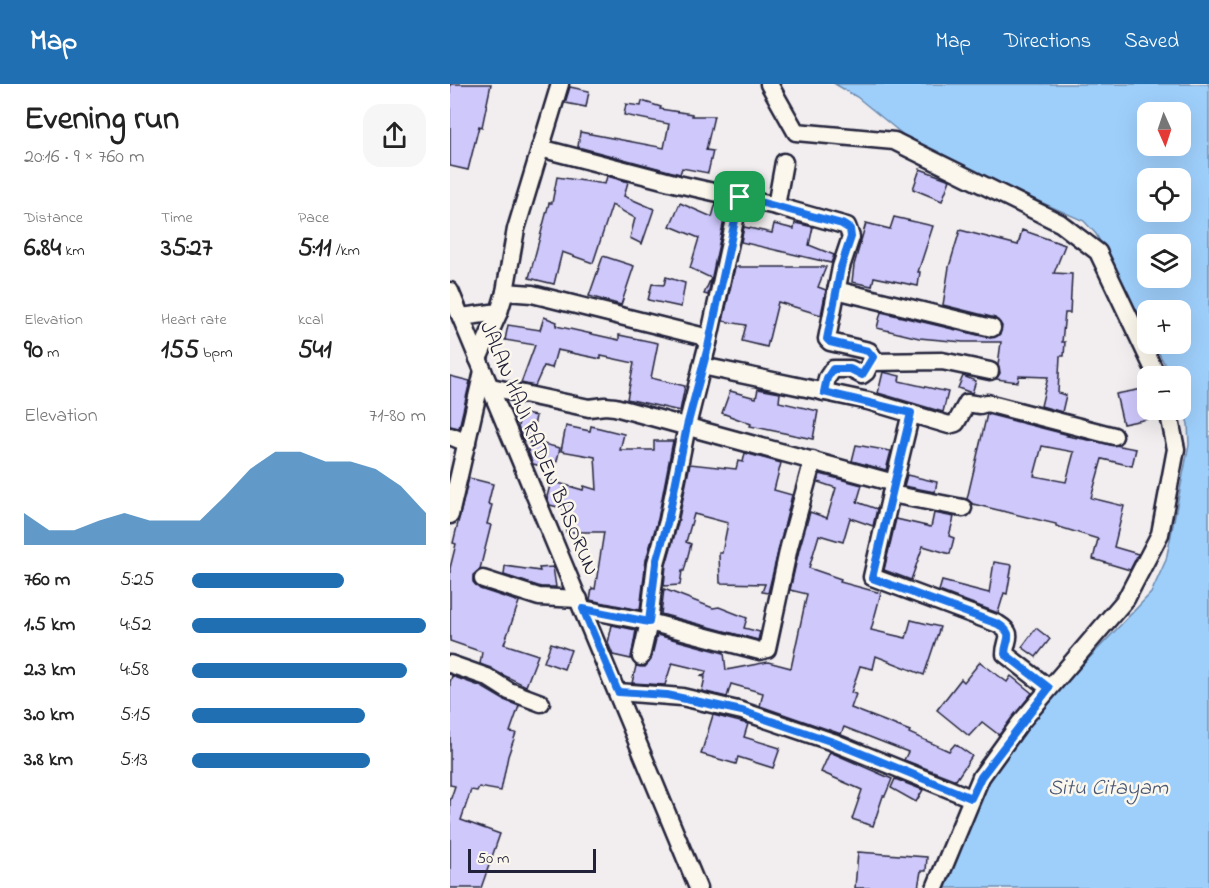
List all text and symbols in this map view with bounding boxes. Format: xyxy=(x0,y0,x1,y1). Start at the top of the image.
text: Map xyxy=(30,22,77,63)
text: Map xyxy=(935,27,971,57)
text: Directions xyxy=(1004,27,1091,57)
text: Saved xyxy=(1124,27,1179,57)
text: Evening run xyxy=(24,96,179,144)
north arrow xyxy=(1137,102,1191,156)
map controls xyxy=(1137,102,1191,420)
button: share xyxy=(363,104,426,167)
text: 20:16 · 9 × 760 m xyxy=(24,143,144,172)
button: locate xyxy=(1137,168,1191,222)
pin xyxy=(714,171,765,222)
icon: arrive xyxy=(723,180,756,213)
text: Distance xyxy=(24,206,83,230)
text: Time xyxy=(161,206,193,230)
text: Pace xyxy=(298,206,329,230)
text: 6.84 xyxy=(24,230,61,268)
text: 35:27 xyxy=(161,230,212,268)
text: 5:11 xyxy=(298,230,332,268)
button: layers xyxy=(1137,234,1191,288)
text: km xyxy=(61,239,85,263)
text: /km xyxy=(332,239,360,263)
button: + xyxy=(1137,300,1191,354)
text: Elevation xyxy=(24,308,83,332)
text: Heart rate xyxy=(161,308,227,332)
text: kcal xyxy=(298,308,323,332)
street label: JALAN HAJI RADEN BASORUN xyxy=(471,317,605,580)
text: 90 xyxy=(24,332,43,370)
text: 155 xyxy=(161,332,199,370)
text: 541 xyxy=(298,332,332,370)
text: m xyxy=(43,341,59,365)
text: bpm xyxy=(199,341,233,365)
button: − xyxy=(1137,366,1191,420)
text: Elevation xyxy=(24,402,98,431)
text: 71–80 m xyxy=(369,402,426,431)
text: 760 m xyxy=(24,566,70,595)
text: 5:25 xyxy=(120,566,155,595)
text: 1.5 km xyxy=(24,611,75,640)
text: 4:52 xyxy=(120,611,151,640)
text: 2.3 km xyxy=(24,656,76,685)
text: 4:58 xyxy=(120,656,149,685)
text: 3.0 km xyxy=(24,701,74,730)
text: 5:15 xyxy=(120,701,151,730)
text: 3.8 km xyxy=(24,746,73,775)
text: 5:13 xyxy=(120,746,148,775)
water label: Situ Citayam xyxy=(1048,773,1169,805)
scale bar xyxy=(468,846,596,874)
text: 50 m xyxy=(477,847,509,871)

